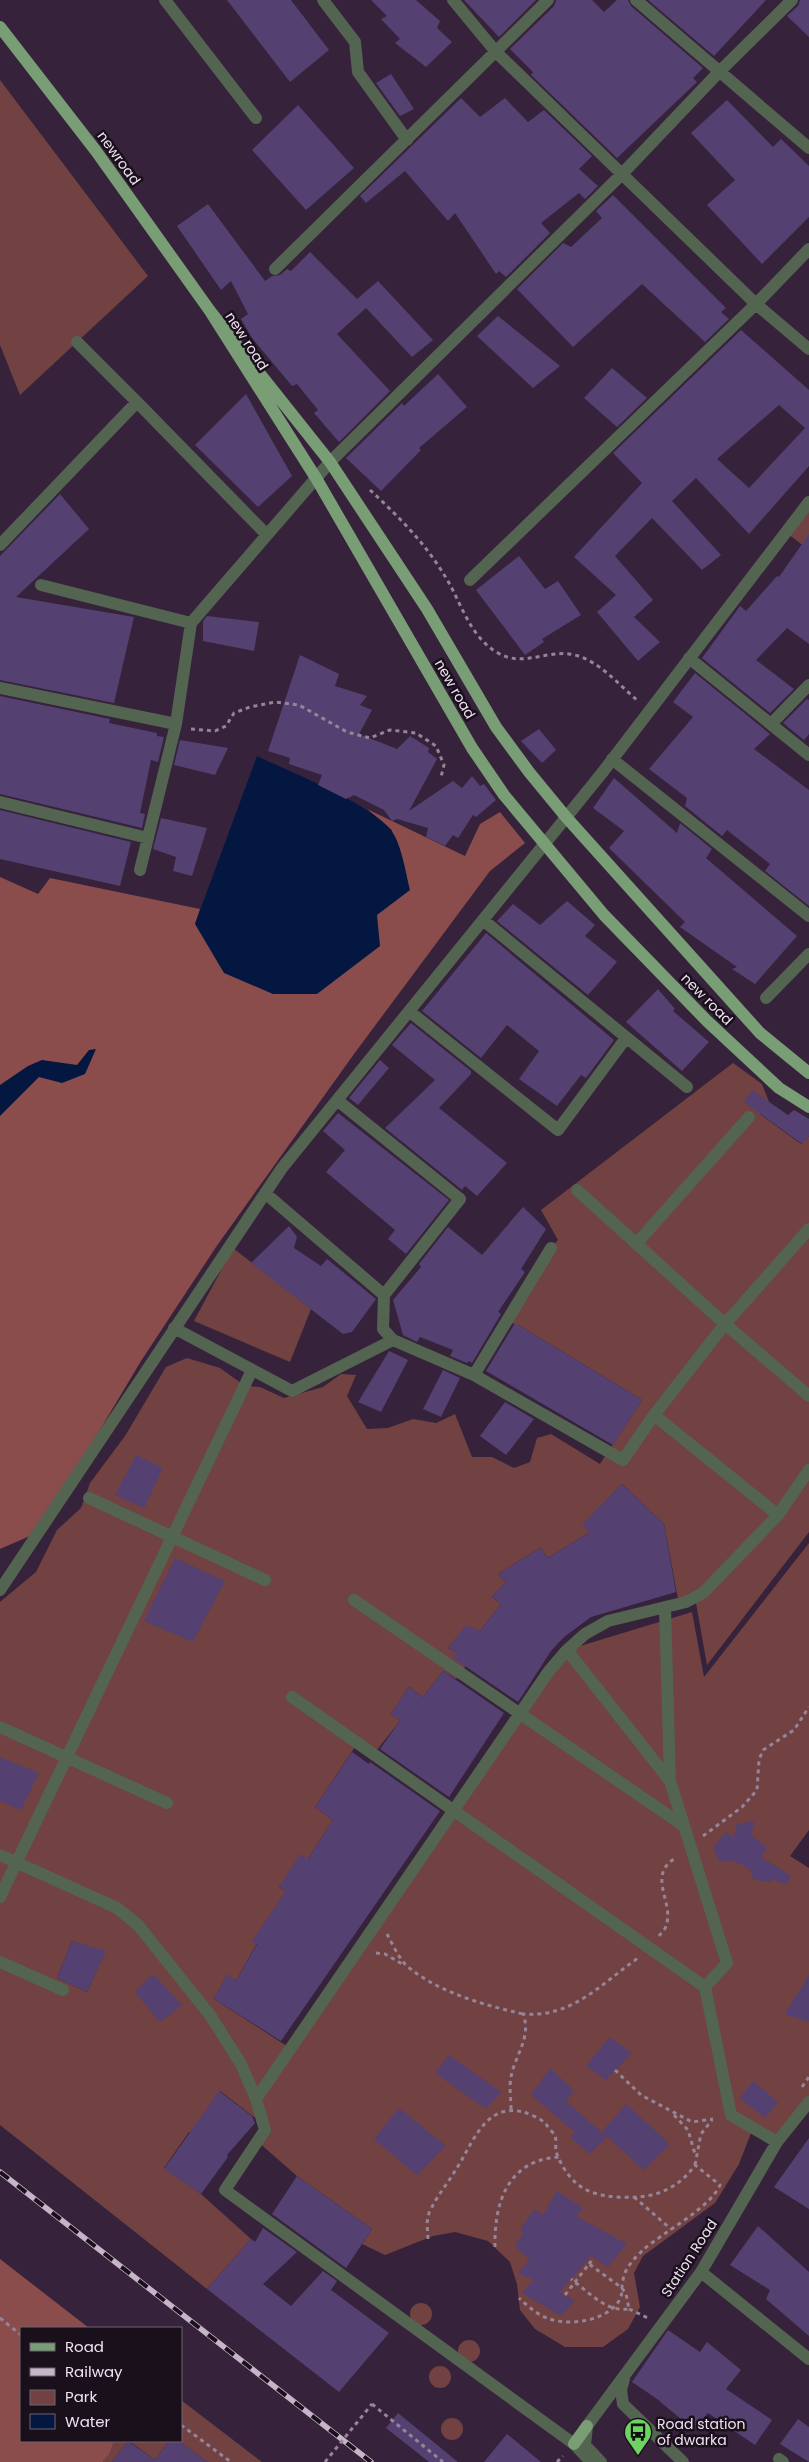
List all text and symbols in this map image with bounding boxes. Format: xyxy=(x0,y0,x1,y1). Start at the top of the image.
street label: newroad xyxy=(93,127,145,189)
street label: new road xyxy=(221,308,273,374)
street label: new road xyxy=(430,655,480,723)
street label: new road xyxy=(677,969,737,1029)
street label: Station Road xyxy=(656,2215,722,2301)
legend xyxy=(20,2327,182,2442)
text: Road xyxy=(65,2336,104,2357)
text: Railway xyxy=(65,2361,123,2382)
text: Park xyxy=(65,2386,97,2407)
text: Water xyxy=(65,2411,111,2432)
place label: Road station of dwarka xyxy=(657,2414,745,2450)
bus stop icon: Road station of dwarka xyxy=(623,2417,653,2456)

